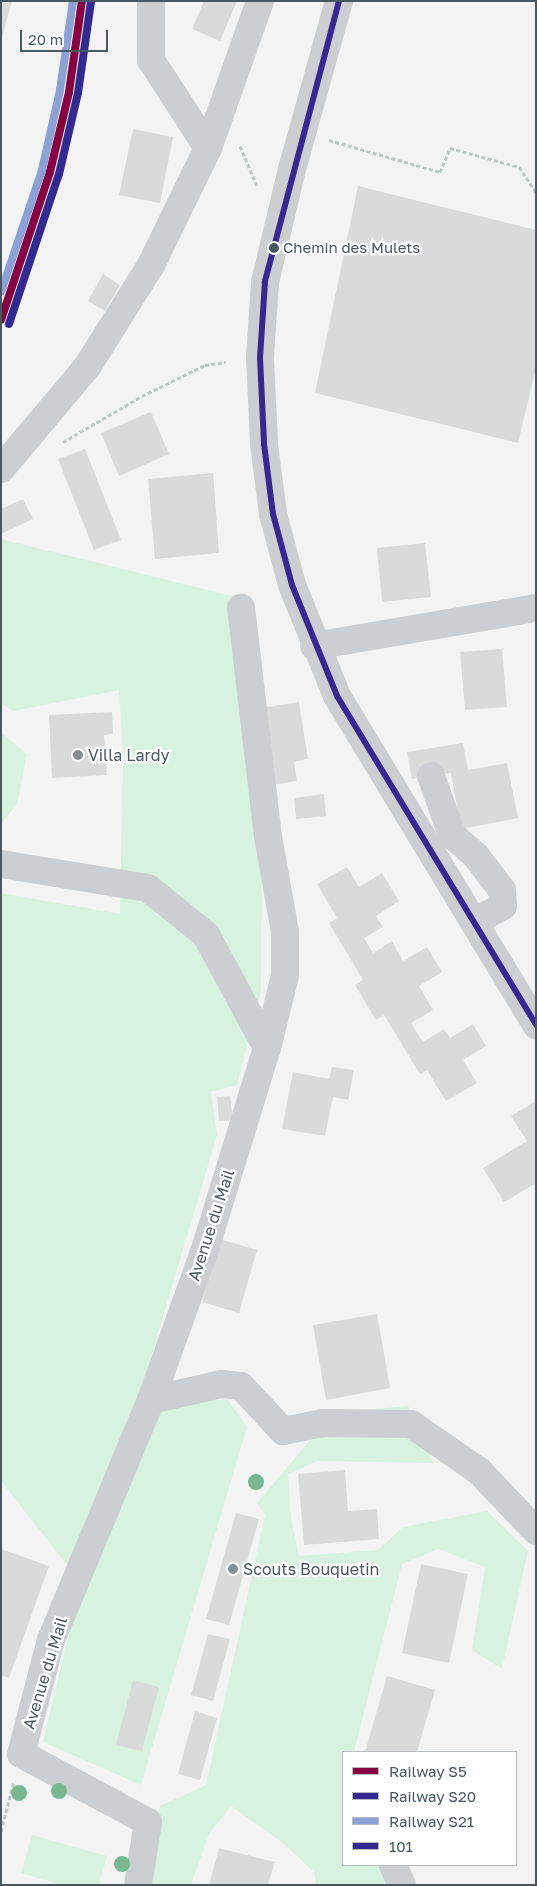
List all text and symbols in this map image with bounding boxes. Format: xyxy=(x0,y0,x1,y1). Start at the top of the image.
scale bar xyxy=(22,20,110,52)
text: 20 m xyxy=(28,30,63,48)
place label: Chemin des Mulets xyxy=(283,239,420,257)
marker: Chemin des Mulets xyxy=(269,243,279,253)
place label: Villa Lardy xyxy=(88,745,169,765)
marker: Villa Lardy xyxy=(72,749,84,761)
street label: Avenue du Mail xyxy=(184,1167,238,1283)
place label: Scouts Bouquetin xyxy=(243,1559,379,1579)
marker: Scouts Bouquetin xyxy=(227,1563,239,1575)
street label: Avenue du Mail xyxy=(19,1615,71,1731)
legend xyxy=(342,1751,517,1866)
text: Railway S5 xyxy=(389,1762,467,1780)
text: Railway S20 xyxy=(389,1787,476,1805)
text: Railway S21 xyxy=(389,1812,474,1830)
text: 101 xyxy=(389,1837,413,1855)

